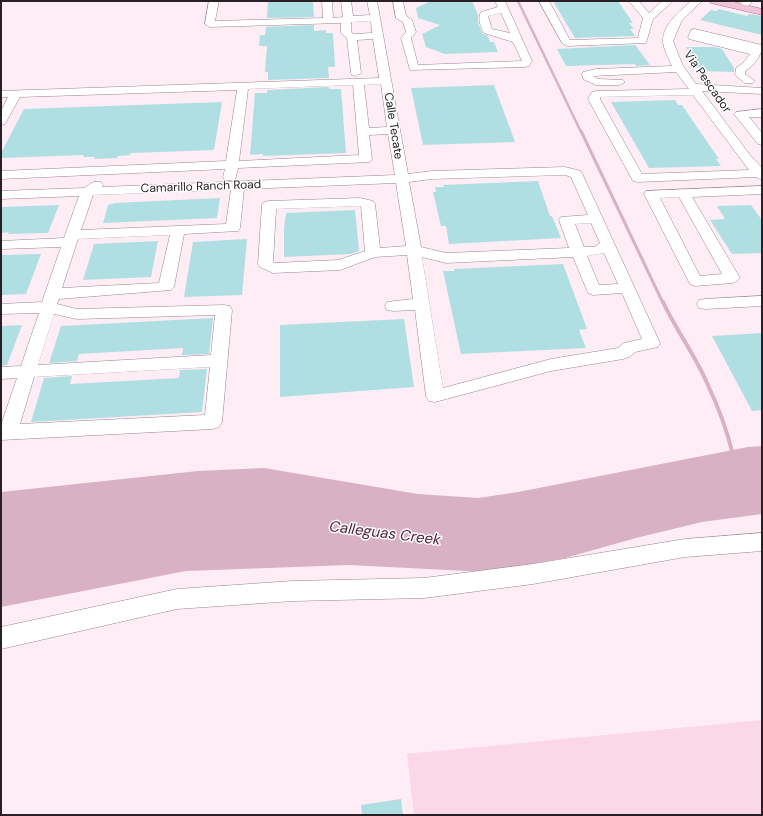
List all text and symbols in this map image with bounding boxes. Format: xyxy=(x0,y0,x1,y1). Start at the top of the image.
street label: Via Pescador xyxy=(680,48,734,116)
street label: Calle Tecate xyxy=(381,92,405,160)
street label: Camarillo Ranch Road xyxy=(140,178,262,196)
water label: Calleguas Creek xyxy=(328,518,442,550)

